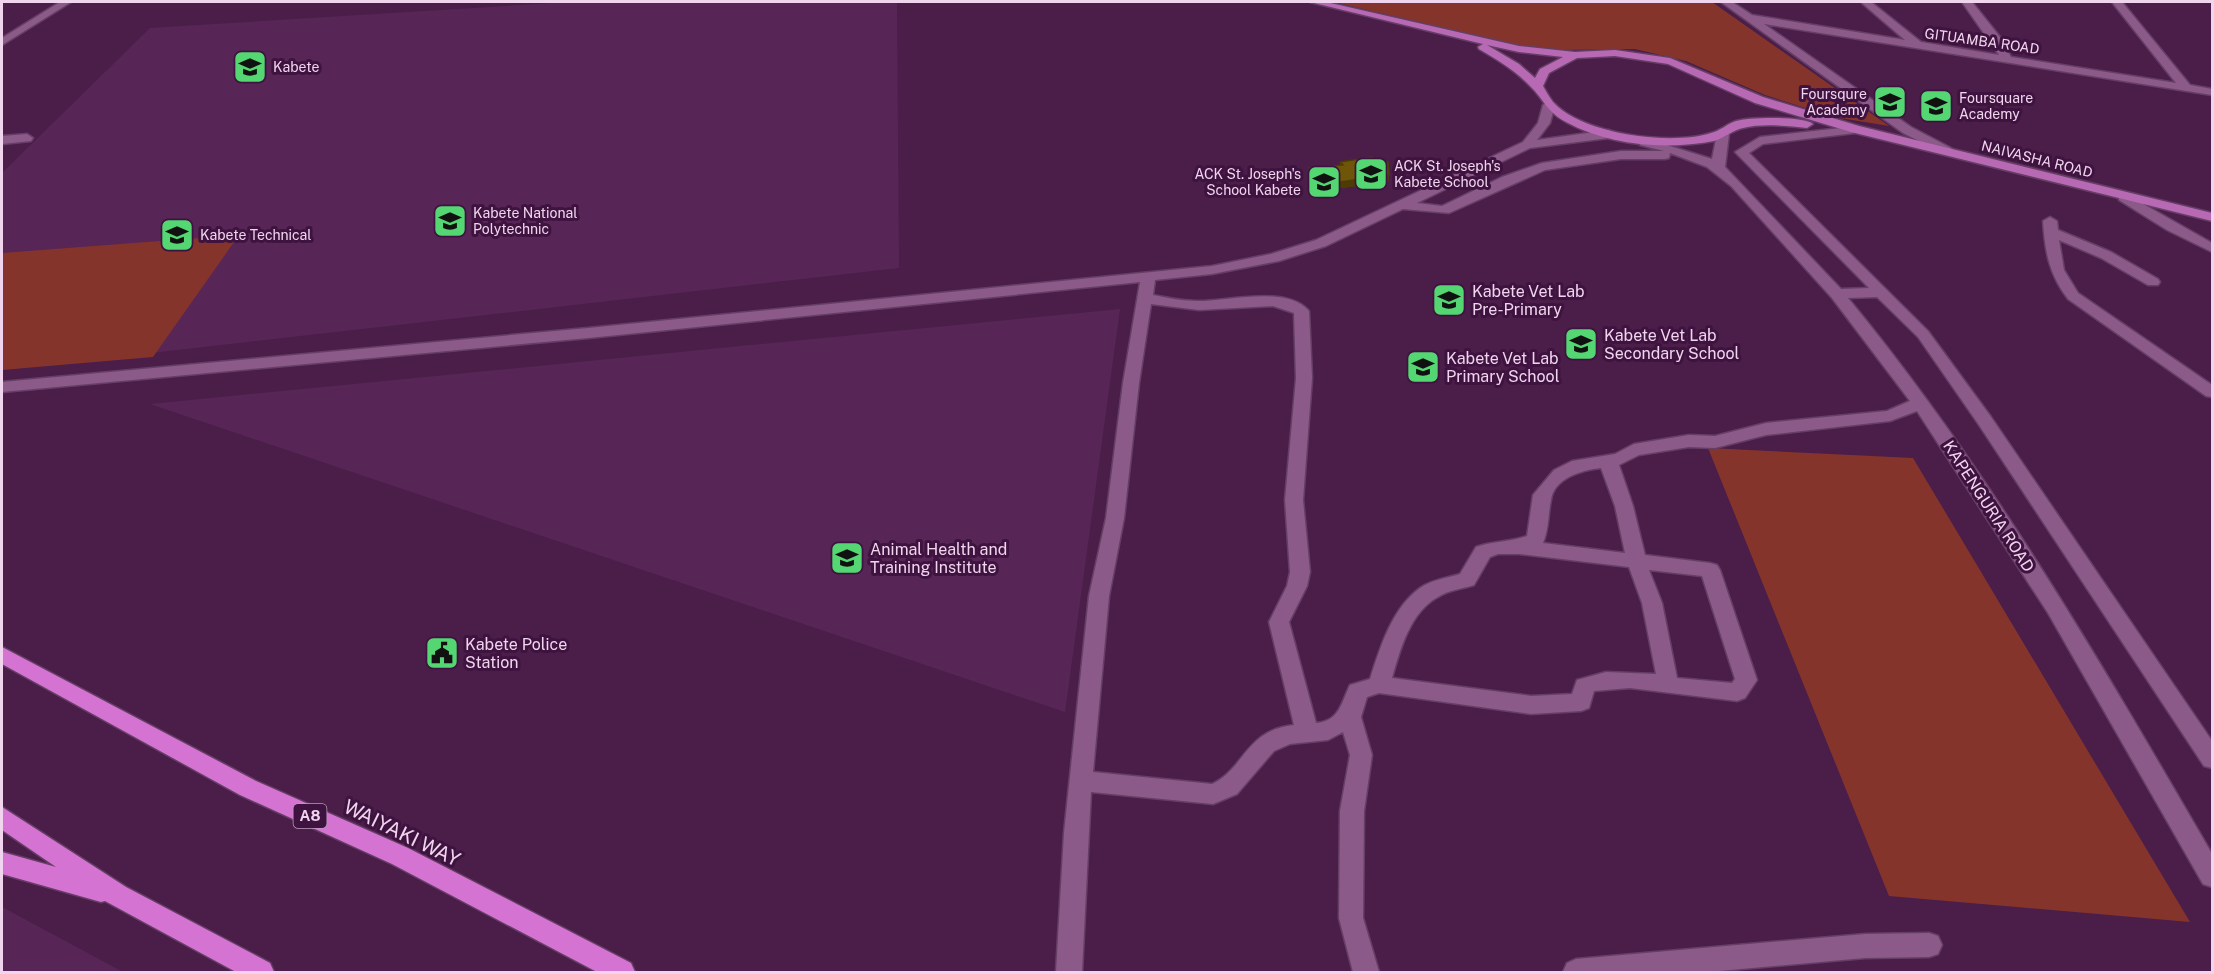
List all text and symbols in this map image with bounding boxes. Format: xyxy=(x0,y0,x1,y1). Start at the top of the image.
street label: GITUAMBA ROAD xyxy=(1924,25,2040,57)
school or university icon: Kabete xyxy=(232,49,268,85)
place label: Kabete xyxy=(273,59,319,75)
school or university icon: Foursqure Academy xyxy=(1872,84,1908,120)
place label: Foursqure Academy xyxy=(1800,86,1867,118)
school or university icon: Foursquare Academy xyxy=(1918,88,1954,124)
place label: Foursquare Academy xyxy=(1959,90,2033,122)
street label: NAIVASHA ROAD xyxy=(1980,137,2094,181)
school or university icon: ACK St. Joseph's Kabete School xyxy=(1353,156,1389,192)
place label: ACK St. Joseph's Kabete School xyxy=(1394,158,1501,190)
school or university icon: ACK St. Joseph's School Kabete xyxy=(1306,164,1342,200)
place label: ACK St. Joseph's School Kabete xyxy=(1194,166,1301,198)
school or university icon: Kabete National Polytechnic xyxy=(432,203,468,239)
place label: Kabete National Polytechnic xyxy=(473,205,577,237)
school or university icon: Kabete Technical xyxy=(159,217,195,253)
place label: Kabete Technical xyxy=(200,227,312,243)
school or university icon: Kabete Vet Lab Pre-Primary xyxy=(1431,282,1467,318)
place label: Kabete Vet Lab Pre-Primary xyxy=(1472,282,1585,319)
school or university icon: Kabete Vet Lab Secondary School xyxy=(1563,326,1599,362)
place label: Kabete Vet Lab Secondary School xyxy=(1604,326,1740,363)
school or university icon: Kabete Vet Lab Primary School xyxy=(1405,349,1441,385)
place label: Kabete Vet Lab Primary School xyxy=(1446,349,1560,386)
street label: KAPENGURIA ROAD xyxy=(1939,437,2038,575)
school or university icon: Animal Health and Training Institute xyxy=(829,540,865,576)
place label: Animal Health and Training Institute xyxy=(870,540,1007,577)
public building icon: Kabete Police Station xyxy=(424,635,460,671)
place label: Kabete Police Station xyxy=(465,635,567,672)
street label: WAIYAKI WAY xyxy=(340,794,464,872)
road number: A8 xyxy=(294,804,326,828)

